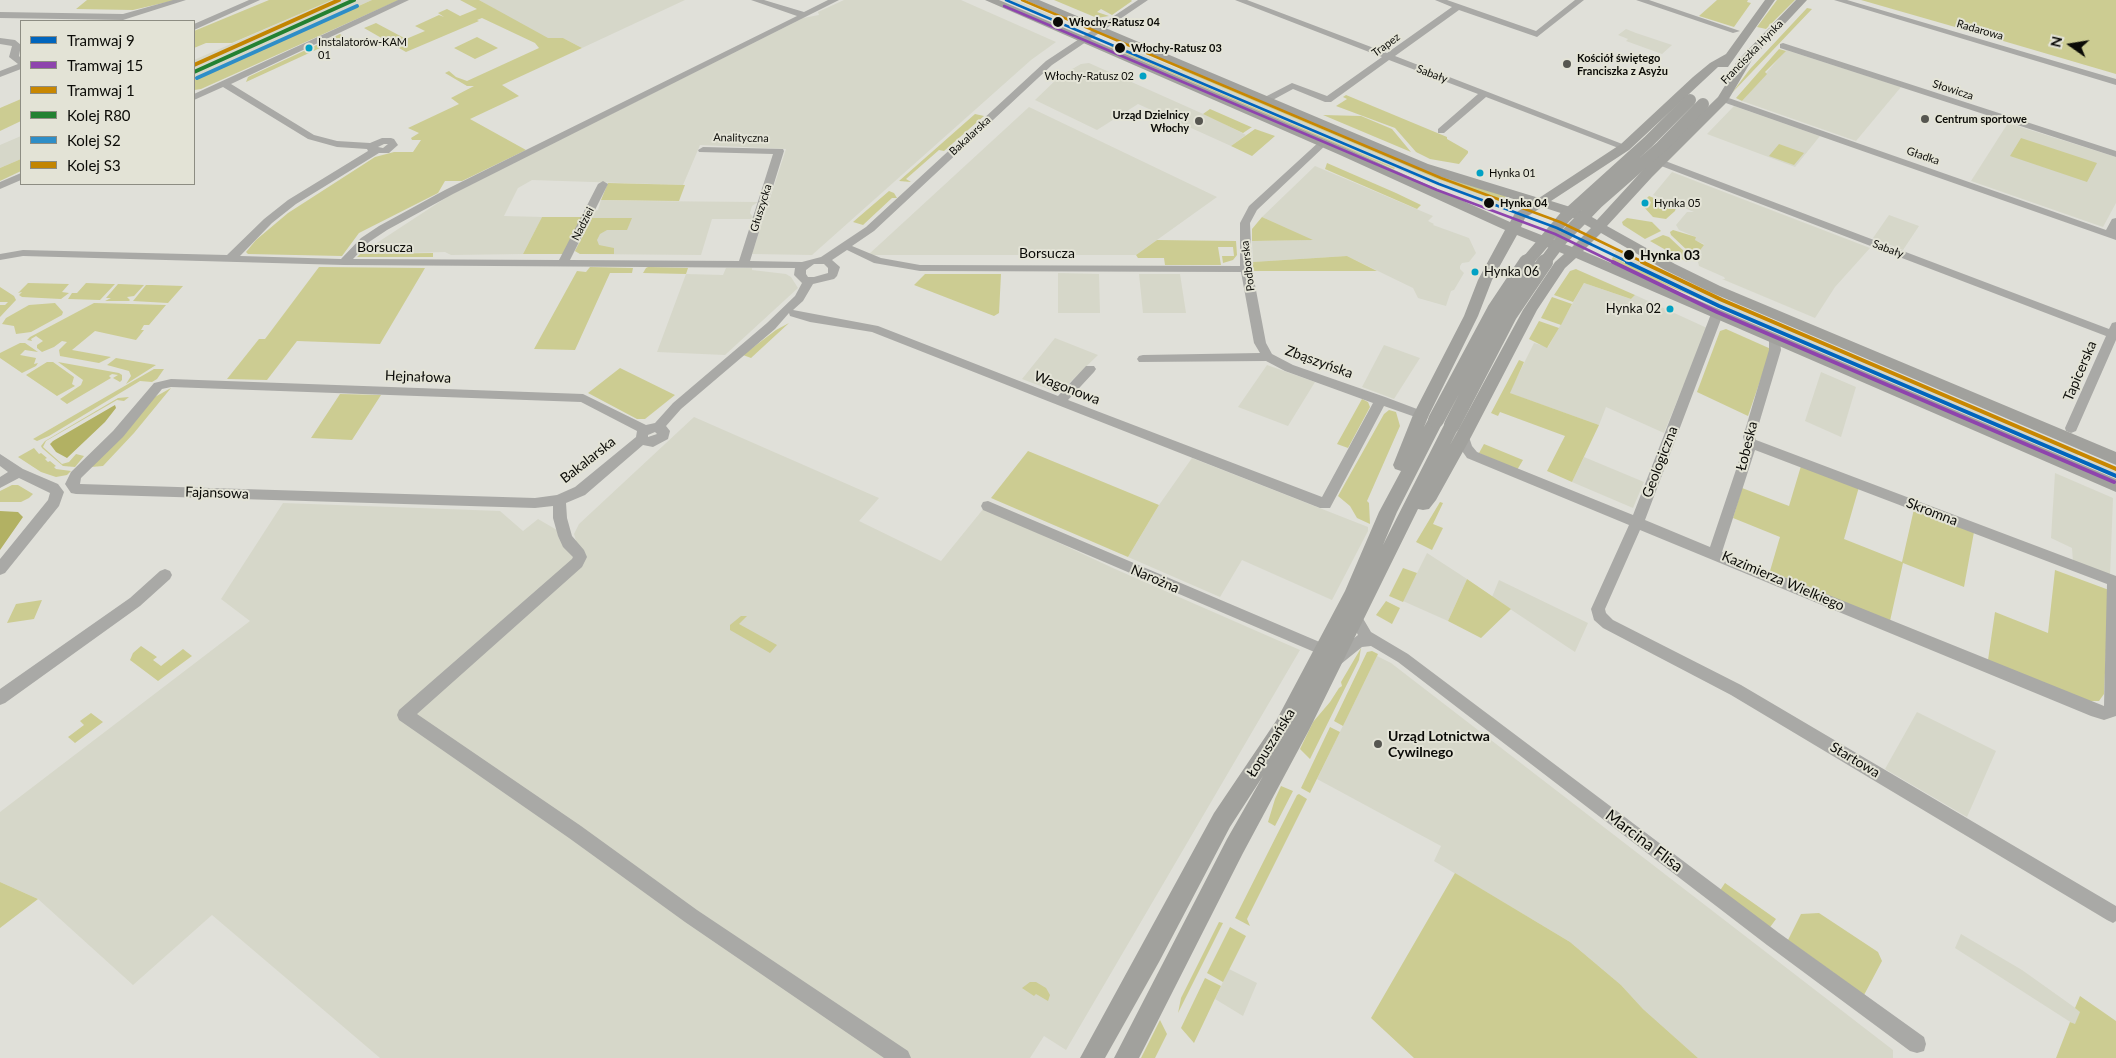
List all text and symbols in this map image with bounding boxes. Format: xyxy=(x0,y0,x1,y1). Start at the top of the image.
marker: Włochy-Ratusz 04 xyxy=(1051,15,1065,29)
place label: Włochy-Ratusz 04 xyxy=(1069,15,1160,29)
street label: Franciszka Hynka xyxy=(1718,17,1786,87)
street label: Radarowa xyxy=(1955,17,2005,43)
legend xyxy=(20,20,195,185)
north arrow xyxy=(2046,20,2096,70)
street label: Trapez xyxy=(1369,30,1403,60)
text: Tramwaj 9 xyxy=(67,31,135,49)
text: N xyxy=(2046,34,2065,49)
place label: Instalatorów-KAM 01 xyxy=(318,35,407,61)
marker: Włochy-Ratusz 03 xyxy=(1113,41,1127,55)
place label: Włochy-Ratusz 03 xyxy=(1131,41,1222,55)
marker: Instalatorów-KAM 01 xyxy=(304,43,314,53)
place label: Kościół świętego Franciszka z Asyżu xyxy=(1577,51,1668,77)
text: Tramwaj 15 xyxy=(67,56,143,74)
marker: Kościół świętego Franciszka z Asyżu xyxy=(1561,58,1573,70)
street label: Sabały xyxy=(1415,62,1449,86)
place label: Włochy-Ratusz 02 xyxy=(1044,69,1134,83)
marker: Włochy-Ratusz 02 xyxy=(1138,71,1148,81)
street label: Słowicza xyxy=(1931,77,1975,103)
text: Tramwaj 1 xyxy=(67,81,135,99)
text: Kolej R80 xyxy=(67,106,131,124)
place label: Urząd Dzielnicy Włochy xyxy=(1113,108,1189,134)
place label: Centrum sportowe xyxy=(1935,112,2027,126)
marker: Centrum sportowe xyxy=(1919,113,1931,125)
street label: Bakalarska xyxy=(947,114,993,158)
marker: Urząd Dzielnicy Włochy xyxy=(1193,115,1205,127)
text: Kolej S2 xyxy=(67,131,121,149)
street label: Analityczna xyxy=(713,131,769,145)
street label: Gładka xyxy=(1905,144,1941,168)
text: Kolej S3 xyxy=(67,156,121,174)
place label: Hynka 01 xyxy=(1489,166,1536,180)
marker: Hynka 01 xyxy=(1475,168,1485,178)
street label: Głuszycka xyxy=(748,183,774,233)
marker: Hynka 04 xyxy=(1482,196,1496,210)
place label: Hynka 04 xyxy=(1500,196,1547,210)
place label: Hynka 05 xyxy=(1654,196,1701,210)
marker: Hynka 05 xyxy=(1640,198,1650,208)
street label: Nadziei xyxy=(569,205,597,243)
street label: Sabały xyxy=(1871,237,1905,261)
street label: Borsucza xyxy=(357,239,413,255)
street label: Podborska xyxy=(1238,240,1258,292)
street label: Borsucza xyxy=(1019,245,1075,261)
place label: Hynka 03 xyxy=(1640,247,1700,263)
marker: Hynka 03 xyxy=(1622,248,1636,262)
place label: Hynka 06 xyxy=(1484,264,1539,280)
marker: Hynka 06 xyxy=(1470,267,1480,277)
place label: Hynka 02 xyxy=(1606,301,1661,317)
marker: Hynka 02 xyxy=(1665,304,1675,314)
street label: Tapicerska xyxy=(2060,338,2100,404)
street label: Zbąszyńska xyxy=(1283,342,1355,382)
street label: Hejnałowa xyxy=(385,367,451,387)
street label: Wagonowa xyxy=(1032,368,1102,408)
street label: Łobeska xyxy=(1733,420,1761,472)
street label: Geologiczna xyxy=(1639,424,1681,500)
street label: Bakalarska xyxy=(557,433,619,487)
street label: Fajansowa xyxy=(185,483,249,503)
street label: Skromna xyxy=(1904,495,1960,529)
street label: Kazimierza Wielkiego xyxy=(1719,548,1847,614)
street label: Narożna xyxy=(1128,561,1182,597)
street label: Łopuszańska xyxy=(1243,706,1299,780)
place label: Urząd Lotnictwa Cywilnego xyxy=(1388,728,1490,760)
marker: Urząd Lotnictwa Cywilnego xyxy=(1372,738,1384,750)
street label: Startowa xyxy=(1827,739,1883,781)
street label: Marcina Flisa xyxy=(1602,806,1686,876)

